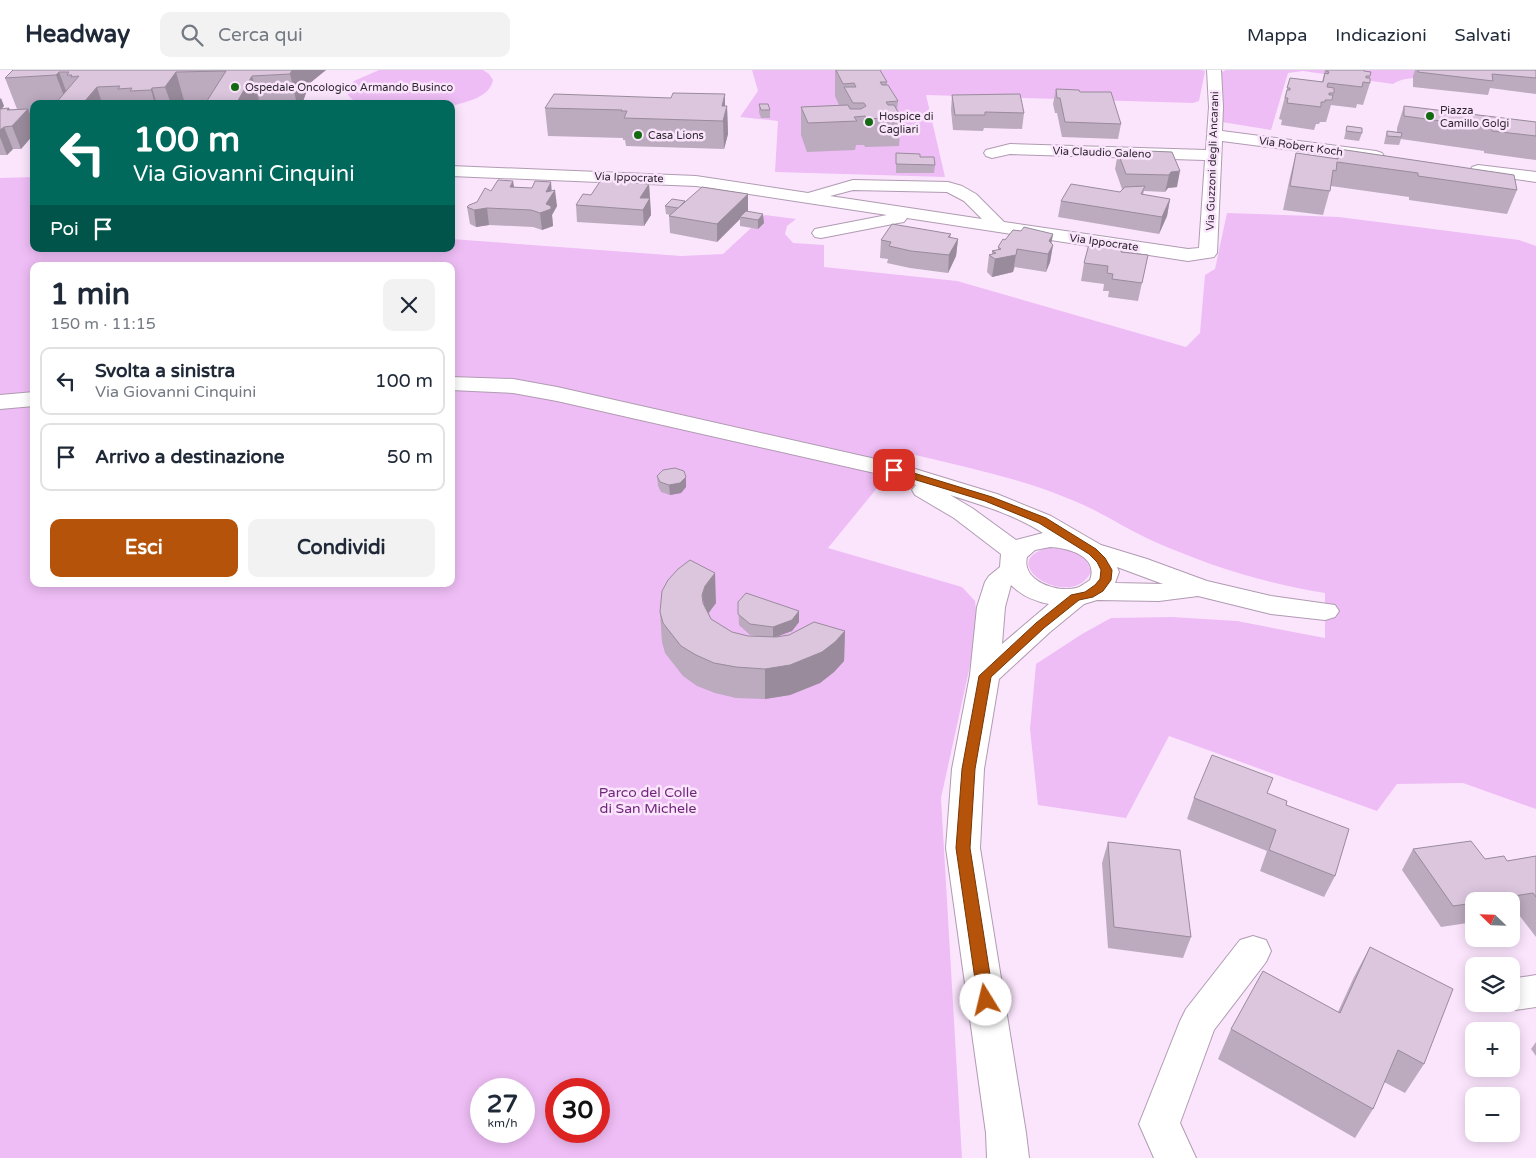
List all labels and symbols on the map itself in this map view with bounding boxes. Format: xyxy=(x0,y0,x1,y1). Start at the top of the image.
marker: Ospedale Oncologico Armando Businco xyxy=(229,81,241,93)
place label: Ospedale Oncologico Armando Businco xyxy=(245,81,453,94)
street label: Via Guzzoni degli Ancarani xyxy=(1204,91,1221,231)
place label: Piazza Camillo Golgi xyxy=(1440,104,1509,130)
place label: Hospice di Cagliari xyxy=(879,110,933,136)
marker: Piazza Camillo Golgi xyxy=(1424,110,1436,122)
marker: Hospice di Cagliari xyxy=(863,116,875,128)
marker: Casa Lions xyxy=(632,129,644,141)
place label: Casa Lions xyxy=(648,129,704,142)
street label: Via Robert Koch xyxy=(1258,134,1344,159)
street label: Via Claudio Galeno xyxy=(1052,144,1152,161)
street label: Via Ippocrate xyxy=(594,170,664,185)
street label: Via Ippocrate xyxy=(1069,231,1139,254)
pin xyxy=(873,449,915,491)
park label: Parco del Colle di San Michele xyxy=(599,784,697,817)
north arrow xyxy=(1465,892,1520,948)
position arrow xyxy=(959,973,1011,1025)
speed limit sign: 30 xyxy=(545,1078,610,1143)

